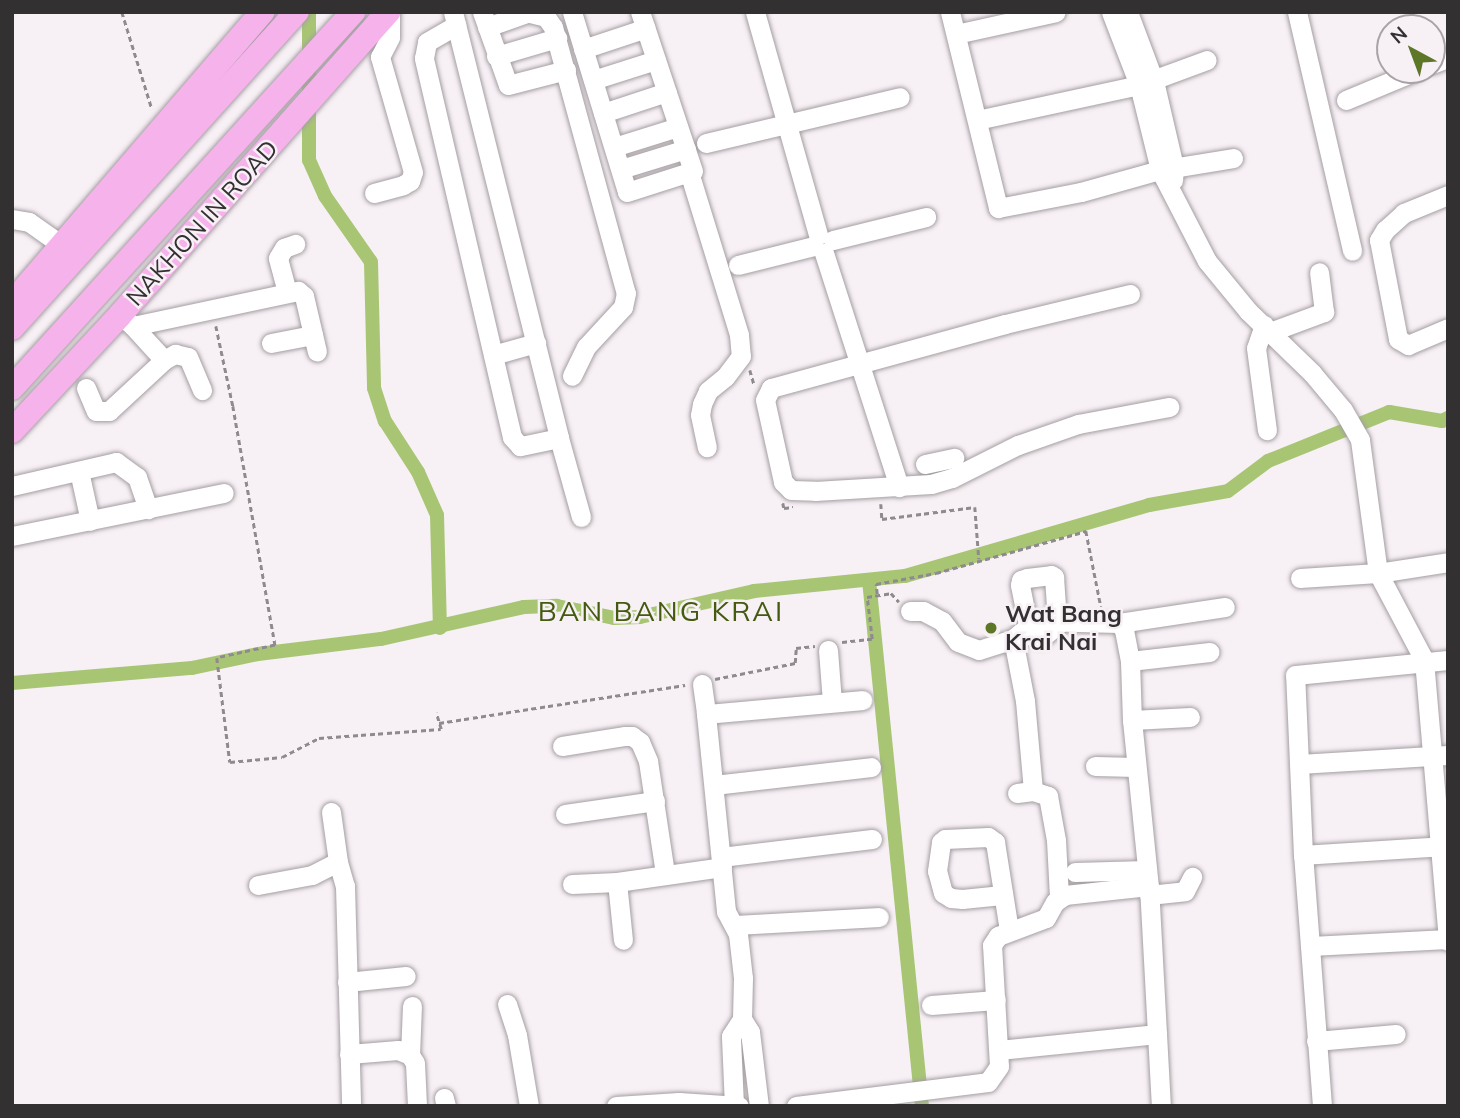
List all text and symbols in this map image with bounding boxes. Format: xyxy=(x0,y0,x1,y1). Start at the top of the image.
north arrow xyxy=(1376,14,1446,84)
text: N xyxy=(1385,21,1412,48)
street label: NAKHON IN ROAD xyxy=(120,134,284,312)
district label: BAN BANG KRAI xyxy=(539,594,783,628)
place label: Wat Bang Krai Nai xyxy=(1005,600,1122,656)
marker: Wat Bang Krai Nai xyxy=(983,620,999,636)

